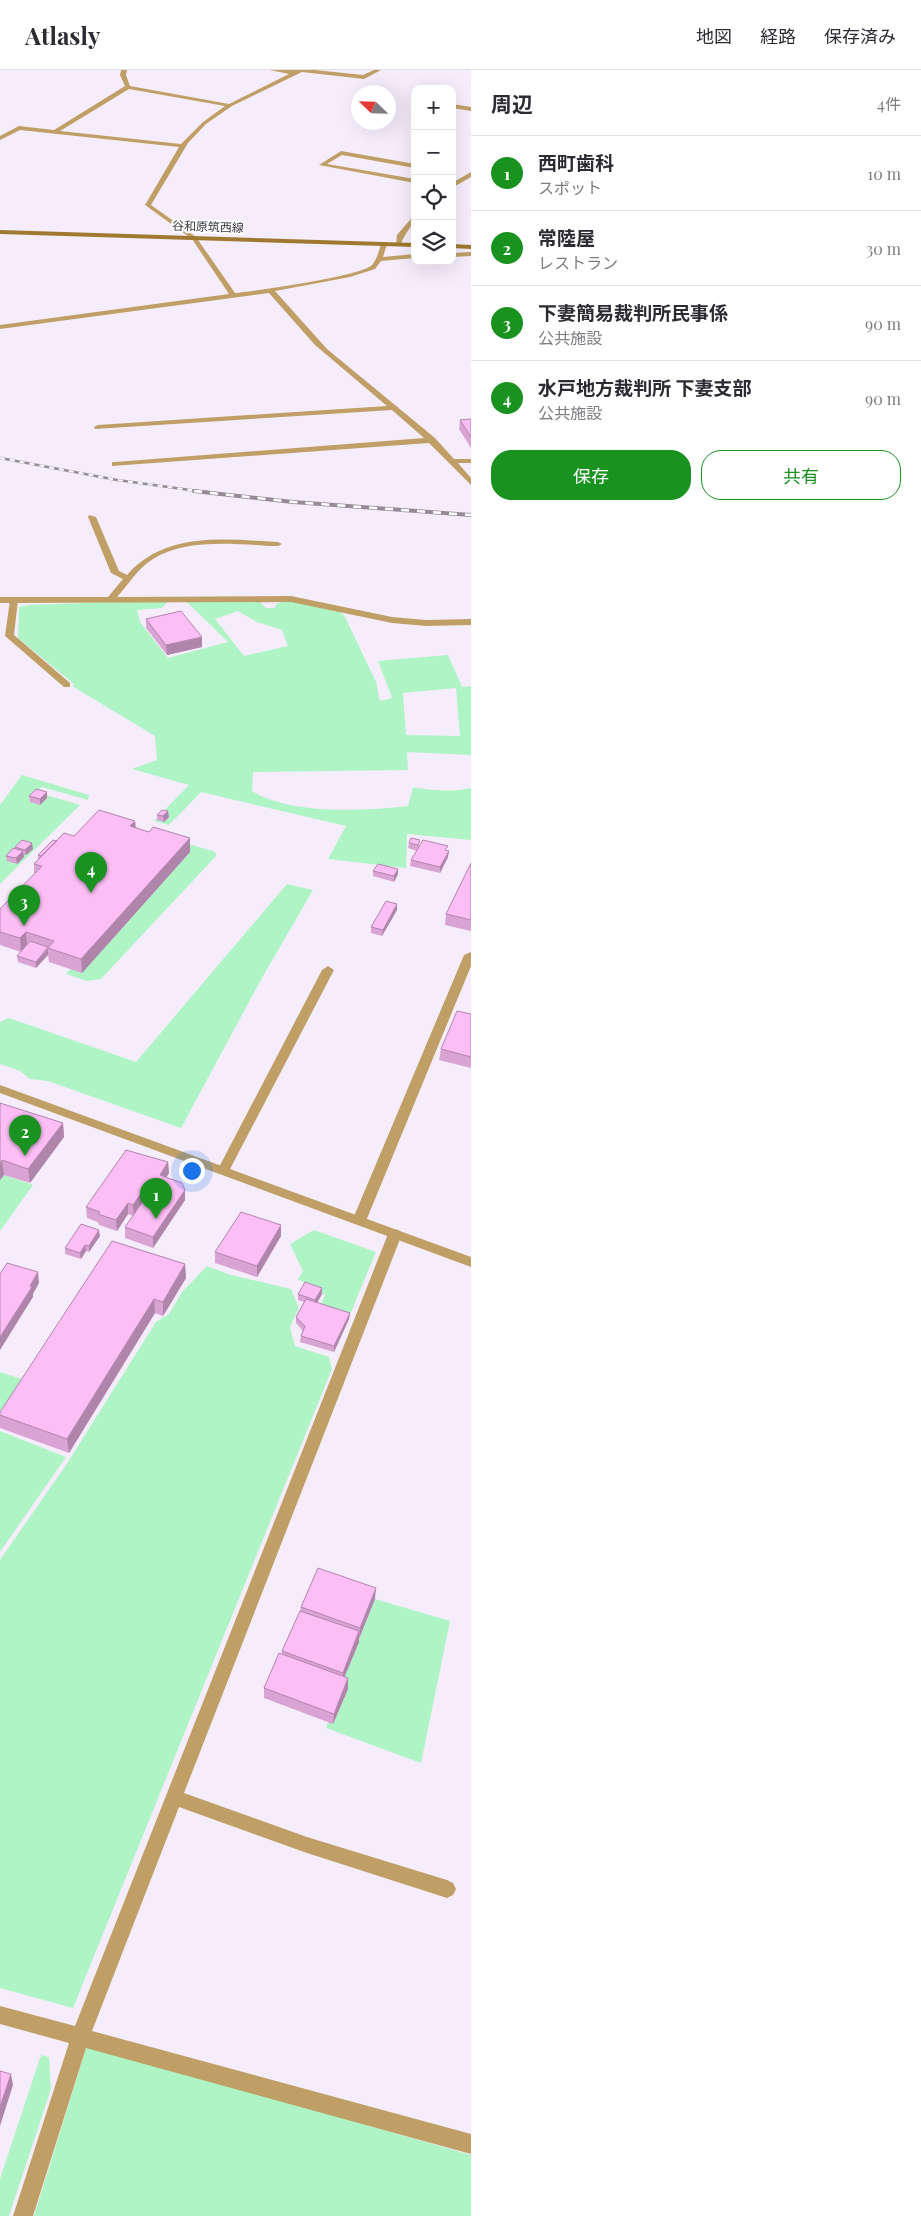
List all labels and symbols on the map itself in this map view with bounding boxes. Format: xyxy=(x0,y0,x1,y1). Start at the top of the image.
north arrow xyxy=(351,85,396,130)
street label: 谷和原筑西線 xyxy=(172,217,244,235)
pin: 4 xyxy=(75,852,107,893)
pin: 3 xyxy=(8,885,40,926)
pin: 2 xyxy=(9,1115,41,1156)
your location xyxy=(179,1158,205,1184)
pin: 1 xyxy=(140,1178,172,1219)

